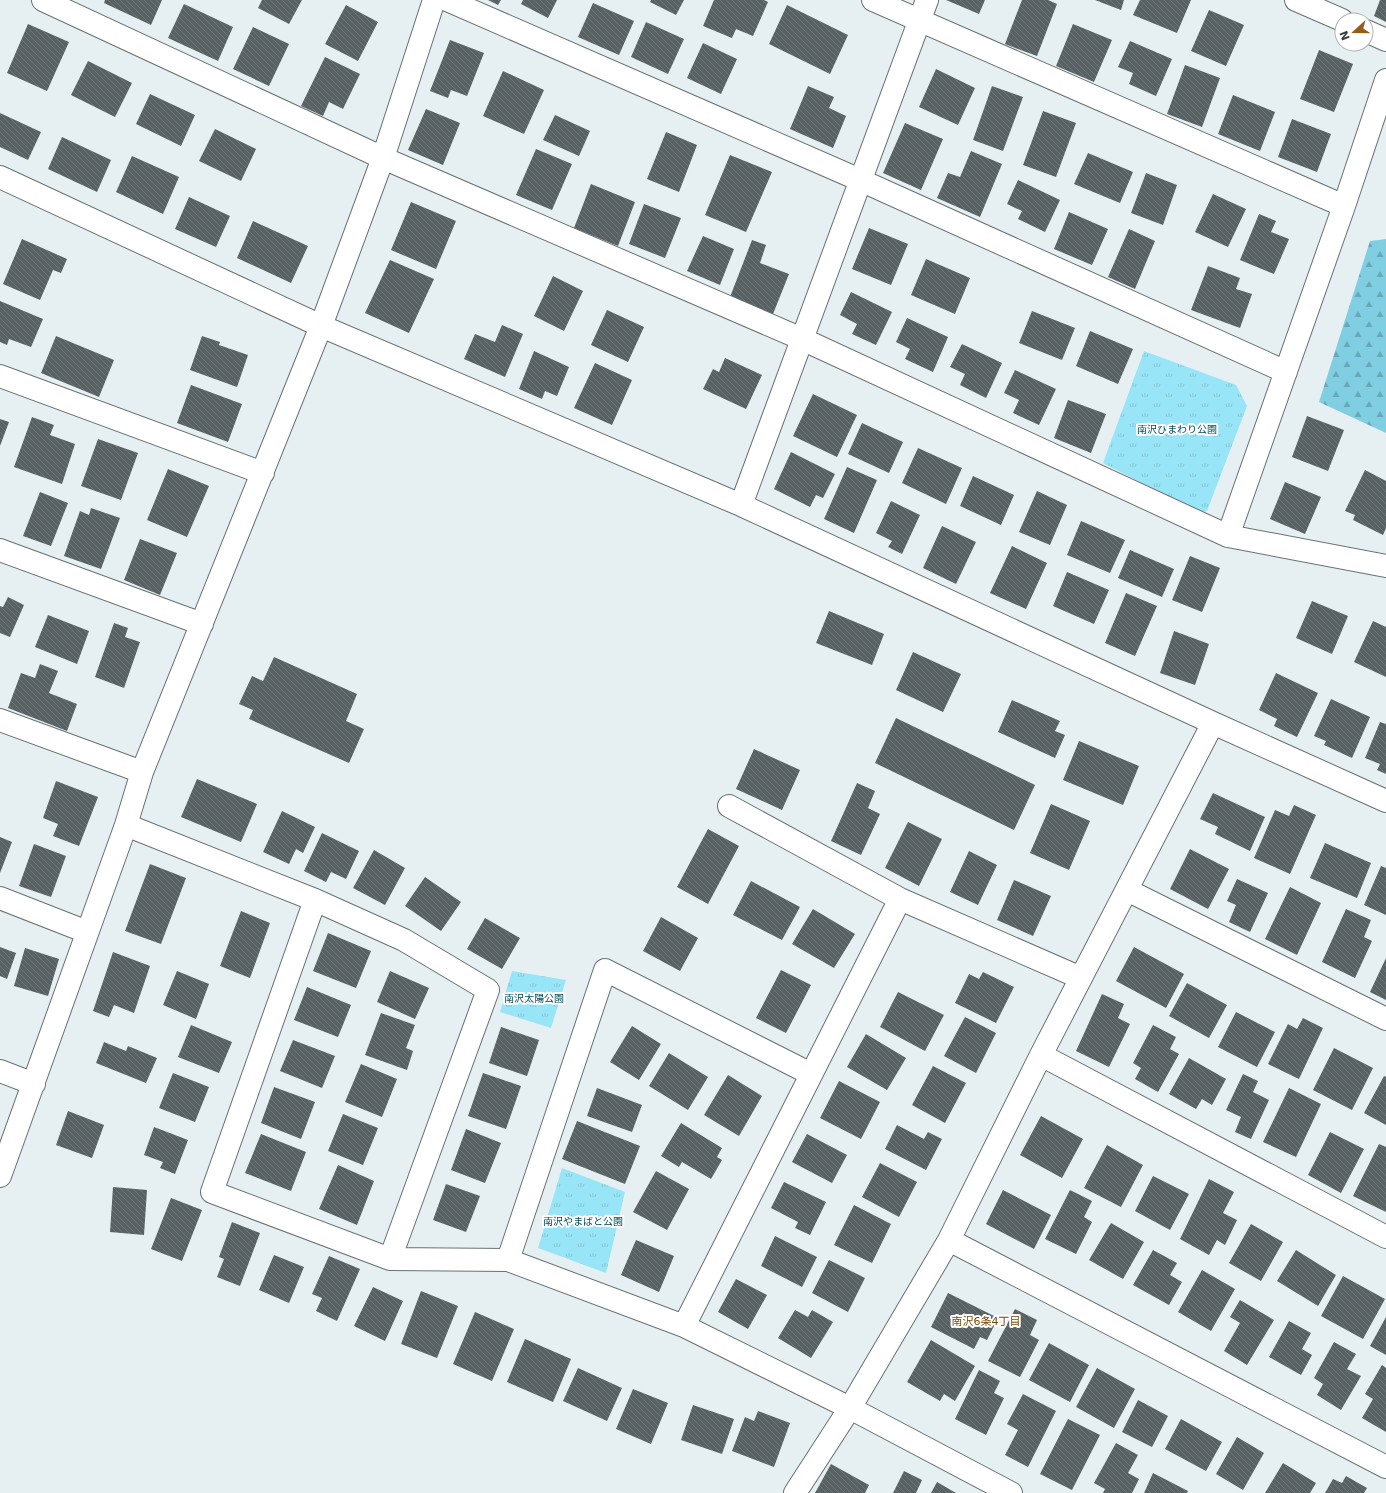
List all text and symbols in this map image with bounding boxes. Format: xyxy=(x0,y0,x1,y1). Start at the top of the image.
north arrow xyxy=(1334,12,1374,52)
text: N xyxy=(1337,29,1353,42)
park label: 南沢ひまわり公園 xyxy=(1137,424,1217,435)
park label: 南沢太陽公園 xyxy=(504,993,564,1004)
park label: 南沢やまばと公園 xyxy=(543,1216,623,1227)
district label: 南沢6条4丁目 xyxy=(952,1315,1021,1328)

